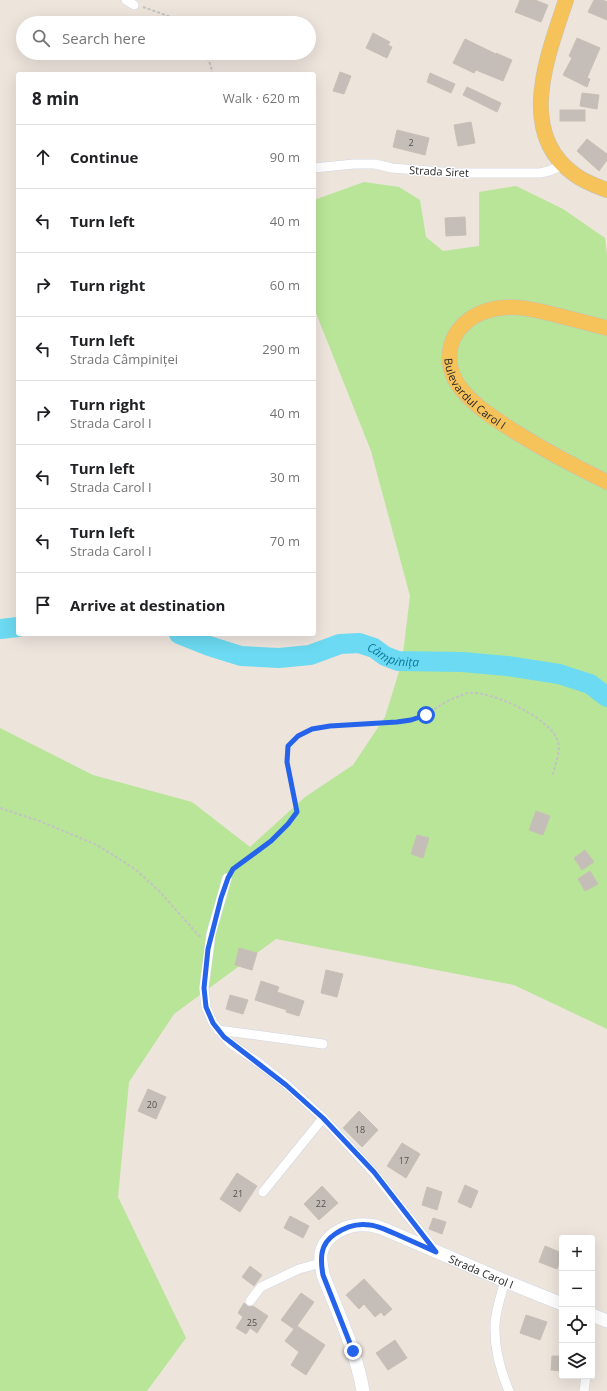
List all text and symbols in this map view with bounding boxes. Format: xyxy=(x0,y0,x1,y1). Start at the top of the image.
search box xyxy=(16,16,316,60)
icon: search xyxy=(30,27,52,49)
text: Search here xyxy=(62,28,146,48)
text: 8 min xyxy=(32,87,79,110)
text: Walk · 620 m xyxy=(223,89,300,107)
house number: 2 xyxy=(408,136,414,149)
icon: ahead xyxy=(32,146,54,168)
text: Continue xyxy=(70,147,138,167)
text: 90 m xyxy=(270,148,300,166)
street label: Strada Siret xyxy=(409,162,469,180)
icon: left xyxy=(32,210,54,232)
text: Turn left xyxy=(70,211,135,231)
text: 40 m xyxy=(270,212,300,230)
icon: right xyxy=(32,274,54,296)
text: Turn right xyxy=(70,275,145,295)
text: 60 m xyxy=(270,276,300,294)
text: Turn left xyxy=(70,330,135,350)
icon: left xyxy=(32,338,54,360)
text: 290 m xyxy=(262,340,300,358)
text: Strada Câmpiniței xyxy=(70,350,178,368)
street label: Bulevardul Carol I xyxy=(442,357,509,432)
text: Turn right xyxy=(70,394,145,414)
icon: right xyxy=(32,402,54,424)
text: 40 m xyxy=(270,404,300,422)
text: Strada Carol I xyxy=(70,414,152,432)
text: Turn left xyxy=(70,458,135,478)
icon: left xyxy=(32,466,54,488)
text: 30 m xyxy=(270,468,300,486)
text: Strada Carol I xyxy=(70,478,152,496)
text: Turn left xyxy=(70,522,135,542)
icon: left xyxy=(32,530,54,552)
text: 70 m xyxy=(270,532,300,550)
text: Strada Carol I xyxy=(70,542,152,560)
icon: arrive xyxy=(32,594,54,616)
text: Arrive at destination xyxy=(70,595,225,615)
water label: Câmpinița xyxy=(365,638,419,670)
route start xyxy=(417,706,435,724)
house number: 20 xyxy=(147,1098,157,1111)
house number: 18 xyxy=(355,1123,365,1136)
house number: 17 xyxy=(399,1154,409,1167)
house number: 21 xyxy=(233,1187,243,1200)
house number: 22 xyxy=(316,1197,326,1210)
map controls xyxy=(559,1235,595,1379)
button: + xyxy=(559,1235,595,1271)
street label: Strada Carol I xyxy=(447,1250,516,1291)
button: − xyxy=(559,1271,595,1307)
button: locate xyxy=(559,1307,595,1343)
house number: 25 xyxy=(247,1316,257,1329)
route end xyxy=(344,1342,362,1360)
button: layers xyxy=(559,1343,595,1379)

